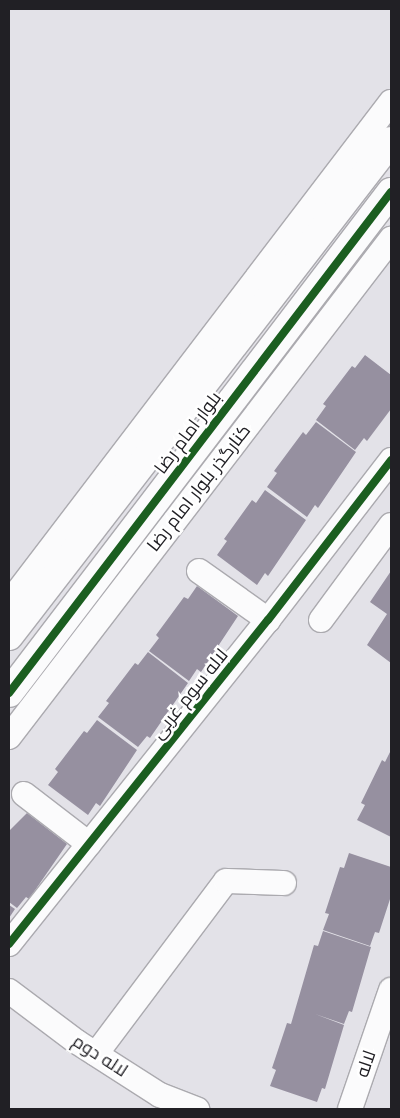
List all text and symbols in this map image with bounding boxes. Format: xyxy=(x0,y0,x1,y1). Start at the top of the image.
street label: بلوار امام رضا xyxy=(150,388,226,478)
street label: کنارگذر بلوار امام رضا xyxy=(143,420,255,556)
street label: لاله سوم غربی xyxy=(147,645,233,743)
street label: لاله دوم xyxy=(68,1030,132,1082)
street label: لاله xyxy=(351,1048,381,1080)

